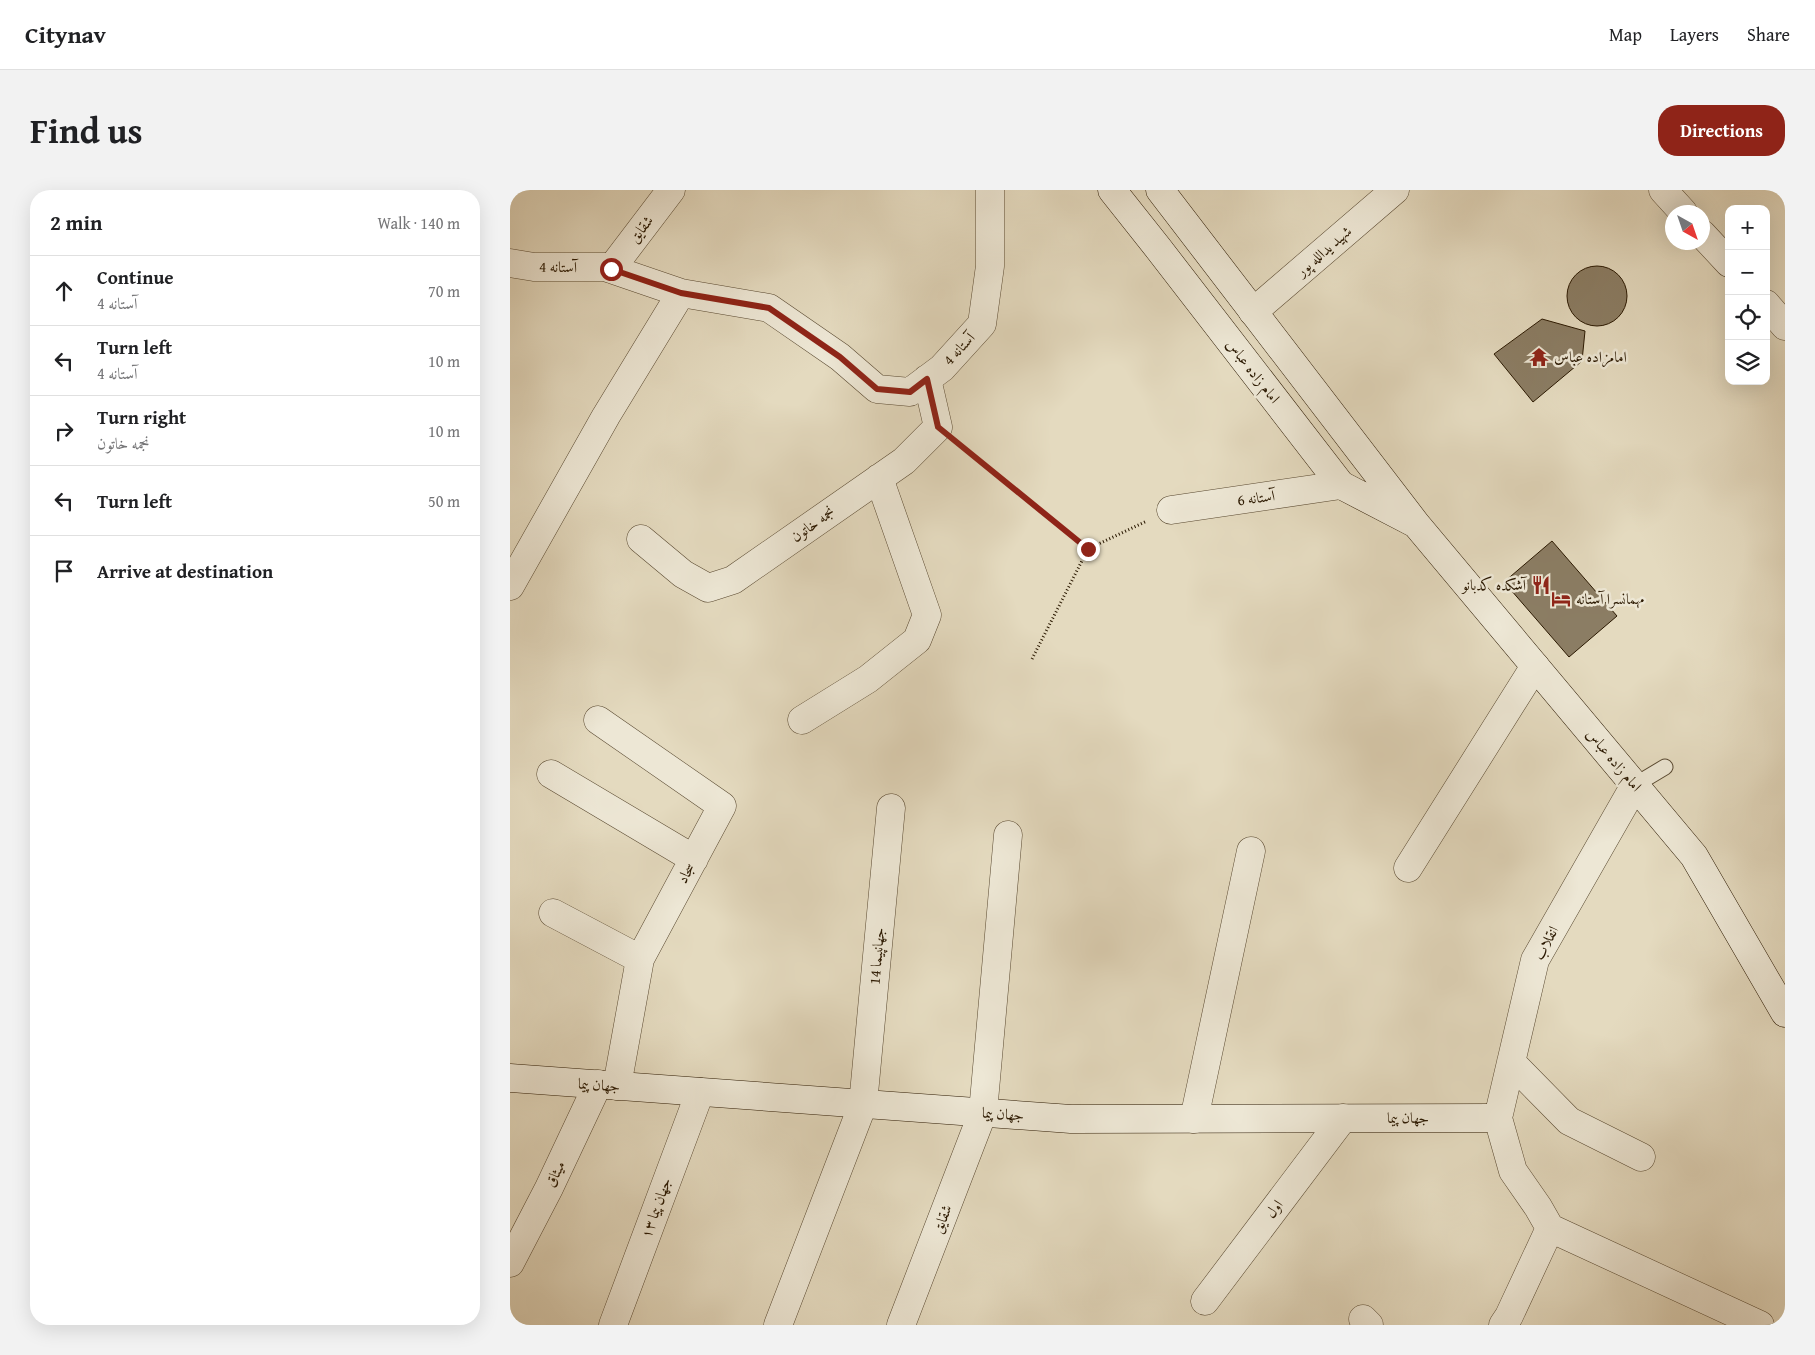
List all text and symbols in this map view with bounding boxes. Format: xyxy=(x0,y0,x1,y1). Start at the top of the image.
text: Citynav xyxy=(25,17,106,52)
text: Map xyxy=(1609,21,1642,48)
text: Layers xyxy=(1670,21,1719,48)
text: Share xyxy=(1747,21,1790,48)
text: Find us xyxy=(30,105,143,156)
button: Directions xyxy=(1658,105,1785,156)
north arrow xyxy=(1665,205,1710,250)
map controls xyxy=(1725,205,1770,385)
button: + xyxy=(1725,205,1770,250)
text: 2 min xyxy=(50,207,102,238)
text: Walk · 140 m xyxy=(377,211,460,235)
street label: شقایق xyxy=(623,211,658,247)
street label: شهید یدالله پور xyxy=(1290,221,1357,283)
button: − xyxy=(1725,250,1770,295)
street label: آستانه 4 xyxy=(539,256,579,277)
route start xyxy=(600,258,623,281)
text: Continue xyxy=(97,263,174,291)
icon: ahead xyxy=(50,277,78,305)
text: 70 m xyxy=(428,279,460,303)
text: آستانه 4 xyxy=(97,291,137,315)
button: locate xyxy=(1725,295,1770,340)
street label: آستانه 4 xyxy=(938,326,980,370)
text: Turn left xyxy=(97,333,172,361)
street label: امام زاده عباس xyxy=(1219,334,1285,409)
button: layers xyxy=(1725,340,1770,385)
temple icon: امامزاده عباس xyxy=(1528,346,1550,368)
place label: امامزاده عباس xyxy=(1554,346,1627,368)
icon: left xyxy=(50,347,78,375)
text: 10 m xyxy=(428,349,460,373)
text: آستانه 4 xyxy=(97,361,137,385)
text: Turn right xyxy=(97,403,186,431)
icon: right xyxy=(50,417,78,445)
text: 10 m xyxy=(428,419,460,443)
text: نجمه خاتون xyxy=(97,431,150,455)
street label: آستانه 6 xyxy=(1236,484,1278,511)
icon: left xyxy=(50,487,78,515)
text: Turn left xyxy=(97,487,172,515)
text: 50 m xyxy=(428,489,460,513)
street label: نجمه خاتون xyxy=(786,501,839,546)
route end xyxy=(1077,538,1100,561)
icon: arrive xyxy=(50,557,78,585)
text: Arrive at destination xyxy=(97,557,273,585)
place label: آشکده کدبانو xyxy=(1460,574,1528,595)
restaurant icon: آشکده کدبانو xyxy=(1530,574,1552,596)
hotel icon: مهمانسرا آستانه xyxy=(1550,588,1572,610)
place label: مهمانسرا آستانه xyxy=(1576,588,1644,609)
street label: امام زاده عباس xyxy=(1579,724,1647,798)
street label: سجاد xyxy=(671,859,700,887)
street label: انقلاب xyxy=(1528,922,1563,964)
street label: جهانپیما 14 xyxy=(864,927,890,985)
street label: جهان پیما xyxy=(577,1073,621,1096)
street label: جهان پیما xyxy=(981,1102,1025,1125)
street label: جهان پیما xyxy=(1387,1107,1429,1128)
street label: ميثاق xyxy=(539,1157,570,1190)
street label: جهان پیما ۱۳ xyxy=(635,1175,676,1241)
street label: اول xyxy=(1260,1195,1287,1222)
street label: شقایق xyxy=(926,1201,957,1236)

